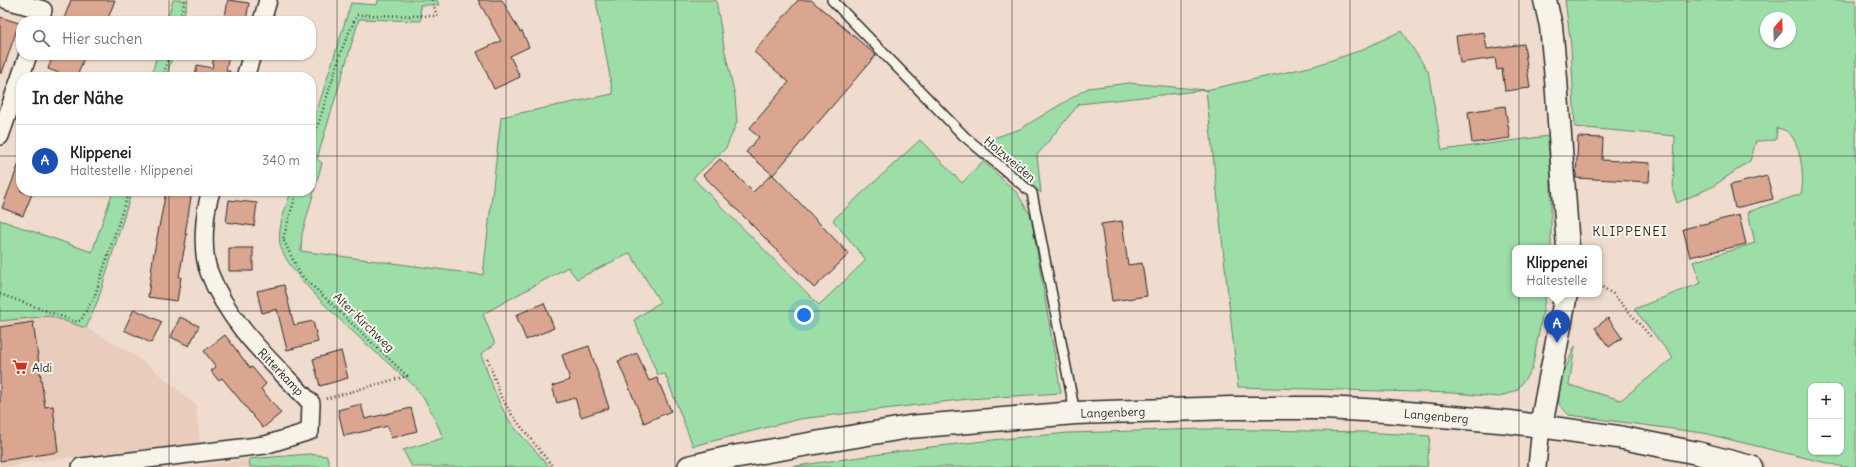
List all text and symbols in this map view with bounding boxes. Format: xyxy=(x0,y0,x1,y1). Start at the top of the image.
north arrow xyxy=(1760,12,1796,48)
search box xyxy=(16,16,316,60)
icon: search xyxy=(30,27,52,49)
text: Hier suchen xyxy=(62,29,142,48)
text: In der Nähe xyxy=(32,87,124,109)
street label: Holzweiden xyxy=(981,133,1039,185)
text: Klippenei xyxy=(70,143,131,162)
text: A xyxy=(41,152,49,169)
text: 340 m xyxy=(262,152,300,169)
text: Haltestelle · Klippenei xyxy=(70,162,193,179)
district label: KLIPPENEI xyxy=(1592,223,1668,240)
popup xyxy=(1512,245,1602,297)
text: Klippenei xyxy=(1526,253,1588,272)
text: Haltestelle xyxy=(1526,272,1587,289)
street label: Alter Kirchweg xyxy=(330,289,398,355)
your location xyxy=(794,305,814,325)
pin: A xyxy=(1544,310,1570,343)
street label: Ritterkamp xyxy=(255,345,307,399)
supermarket icon: Aldi xyxy=(11,358,29,376)
place label: Aldi xyxy=(32,360,52,375)
map controls xyxy=(1808,383,1844,455)
button: + xyxy=(1808,383,1844,419)
street label: Langenberg xyxy=(1080,403,1145,420)
street label: Langenberg xyxy=(1403,405,1469,426)
button: − xyxy=(1808,419,1844,455)

